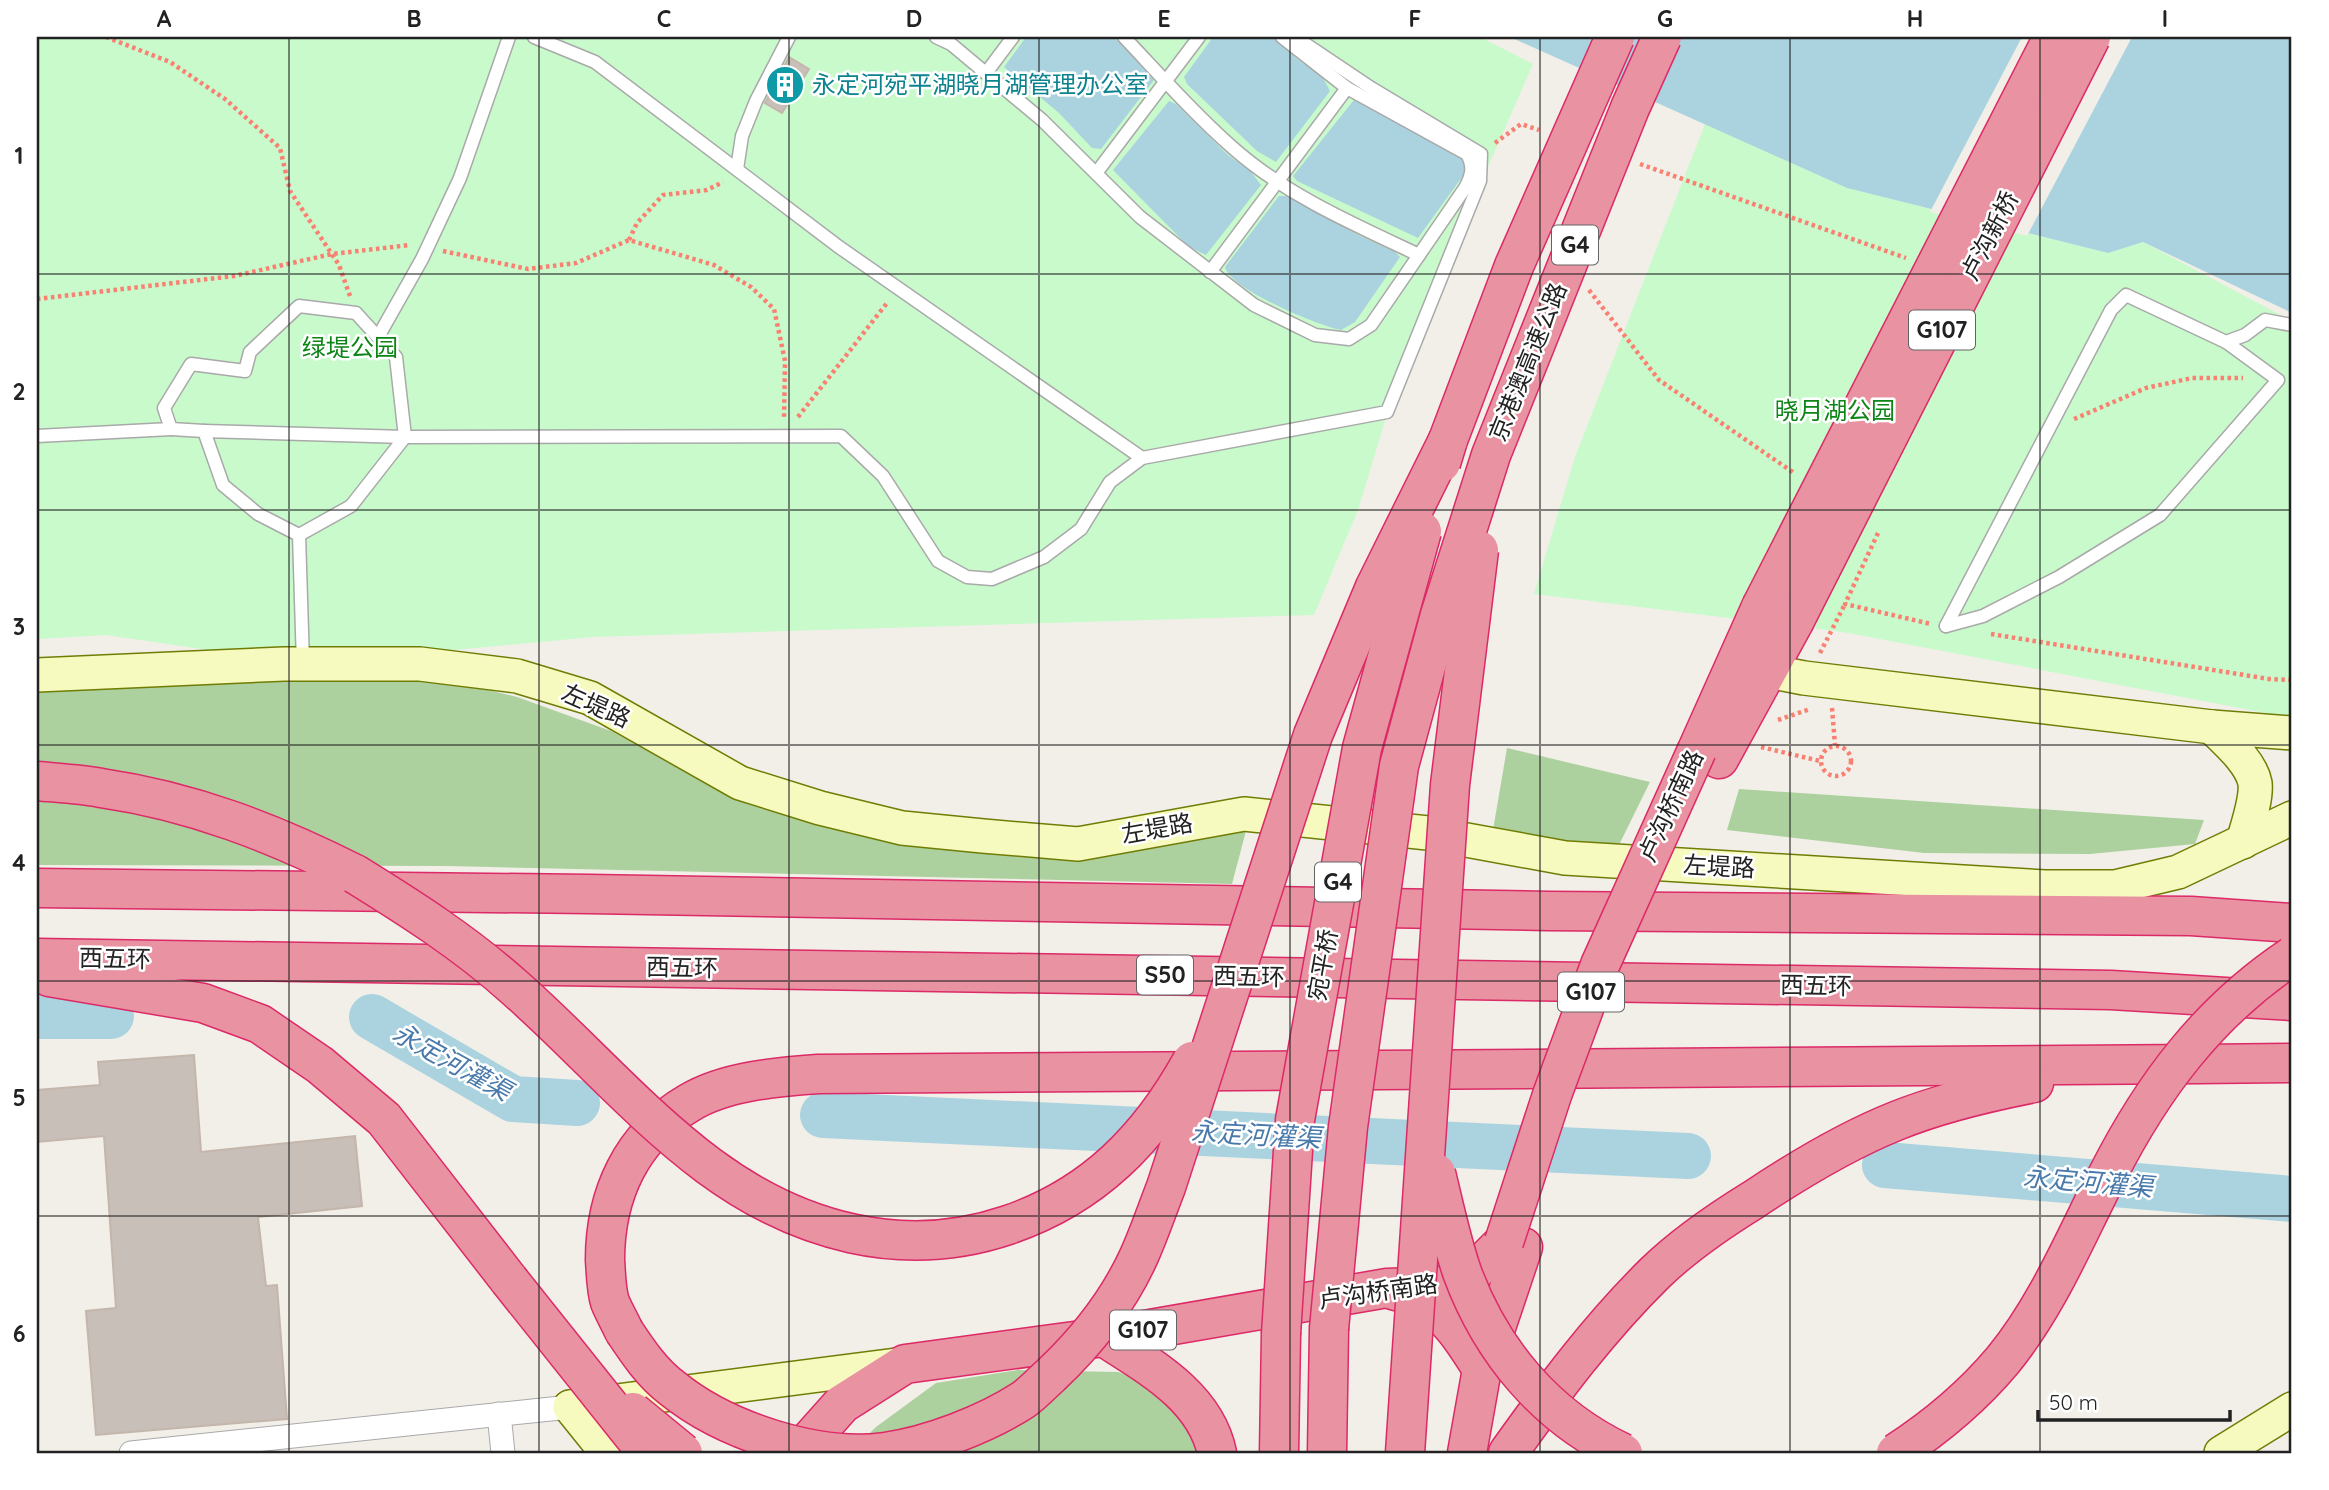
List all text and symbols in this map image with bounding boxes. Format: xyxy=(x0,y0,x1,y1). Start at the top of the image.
text: A xyxy=(157,4,172,33)
text: B xyxy=(406,4,422,33)
text: C xyxy=(657,4,671,33)
text: D xyxy=(906,4,922,33)
text: E xyxy=(1157,4,1171,33)
text: F xyxy=(1409,4,1421,33)
text: G xyxy=(1657,4,1673,33)
text: H xyxy=(1907,4,1923,33)
text: I xyxy=(2162,4,2168,33)
building icon: 永定河宛平湖晓月湖管理办公室 xyxy=(764,64,806,106)
place label: 永定河宛平湖晓月湖管理办公室 xyxy=(812,69,1148,99)
text: 1 xyxy=(15,141,23,170)
street label: 卢沟新桥 xyxy=(1954,186,2024,285)
road number: G4 xyxy=(1552,226,1598,264)
street label: 京港澳高速公路 xyxy=(1482,278,1572,445)
road number: G107 xyxy=(1909,310,1975,350)
park label: 绿堤公园 xyxy=(302,332,398,362)
text: 2 xyxy=(12,377,26,406)
park label: 晓月湖公园 xyxy=(1775,395,1895,425)
text: 3 xyxy=(13,612,25,641)
street label: 左堤路 xyxy=(557,677,635,733)
street label: 卢沟桥南路 xyxy=(1631,745,1709,866)
street label: 左堤路 xyxy=(1119,807,1195,849)
text: 4 xyxy=(12,848,26,877)
street label: 左堤路 xyxy=(1682,849,1756,883)
road number: G4 xyxy=(1315,862,1361,902)
street label: 宛平桥 xyxy=(1301,927,1343,1003)
street label: 西五环 xyxy=(79,942,151,974)
street label: 西五环 xyxy=(646,951,718,983)
road number: S50 xyxy=(1137,956,1193,994)
street label: 西五环 xyxy=(1213,960,1285,992)
street label: 西五环 xyxy=(1780,969,1852,1001)
road number: G107 xyxy=(1558,973,1624,1012)
water label: 永定河灌渠 xyxy=(387,1016,521,1109)
text: 5 xyxy=(12,1083,26,1112)
water label: 永定河灌渠 xyxy=(1190,1115,1326,1155)
water label: 永定河灌渠 xyxy=(2022,1159,2158,1204)
street label: 卢沟桥南路 xyxy=(1316,1268,1439,1314)
road number: G107 xyxy=(1110,1310,1176,1350)
text: 6 xyxy=(13,1319,25,1348)
scale bar xyxy=(2038,1378,2231,1422)
text: 50 m xyxy=(2049,1389,2098,1415)

